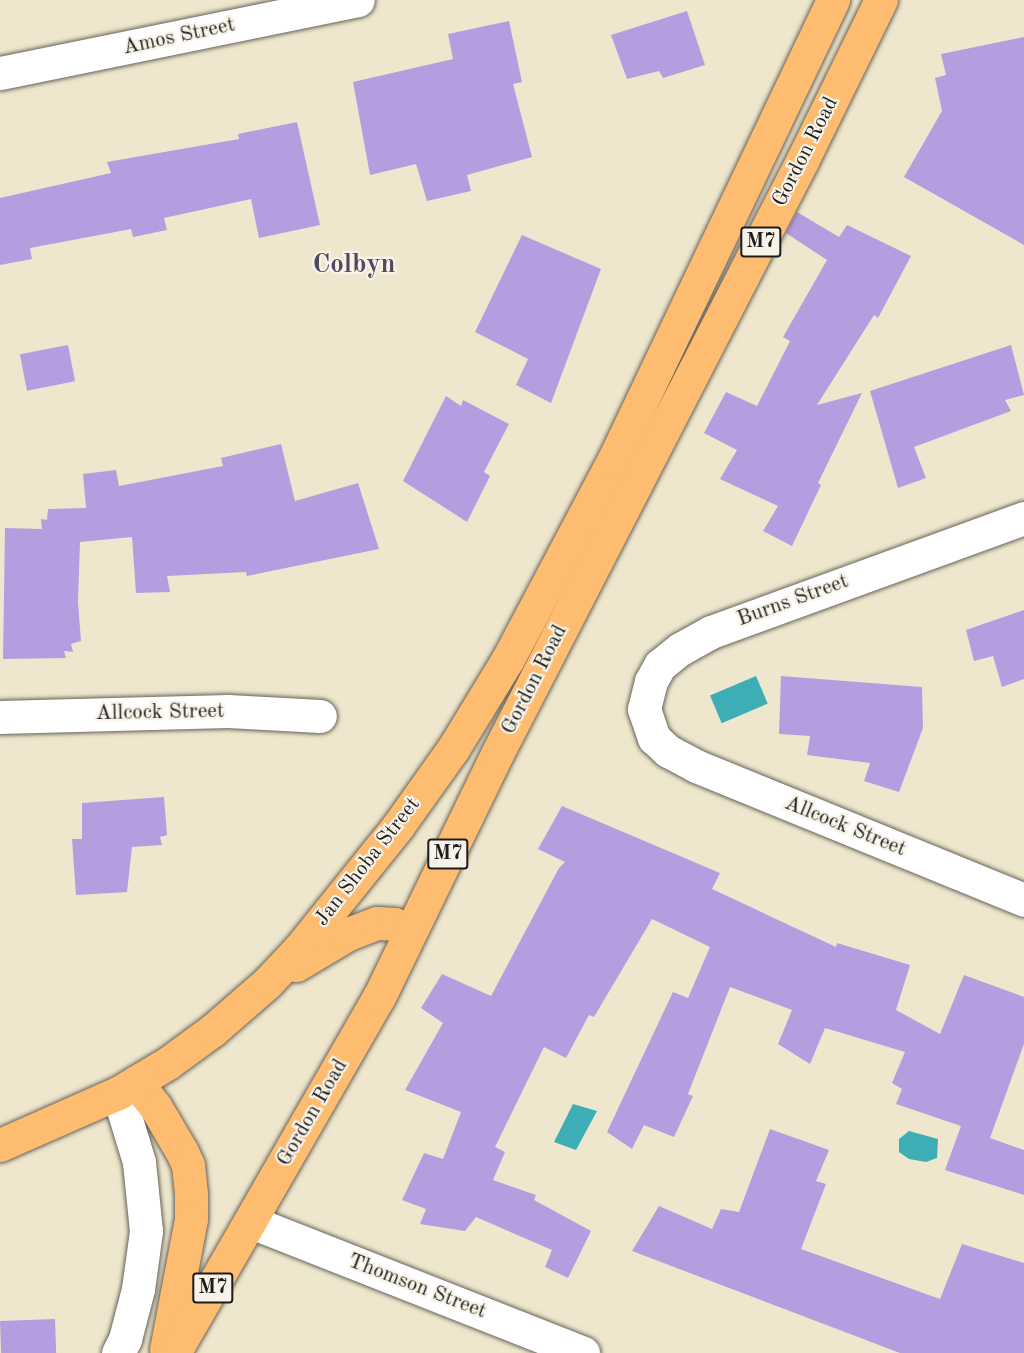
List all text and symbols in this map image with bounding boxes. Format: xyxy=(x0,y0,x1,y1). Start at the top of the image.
street label: Amos Street xyxy=(121,13,237,61)
street label: Gordon Road xyxy=(768,93,844,211)
road number: M7 xyxy=(740,225,782,259)
district label: Colbyn xyxy=(312,249,396,281)
street label: Burns Street xyxy=(734,569,852,633)
street label: Gordon Road xyxy=(497,621,573,739)
street label: Allcock Street xyxy=(96,699,224,727)
street label: Allcock Street xyxy=(781,791,909,863)
street label: Jan Shoba Street xyxy=(310,793,426,931)
road number: M7 xyxy=(427,837,469,871)
street label: Gordon Road xyxy=(272,1055,354,1171)
street label: Thomson Street xyxy=(344,1249,490,1325)
road number: M7 xyxy=(192,1271,234,1305)

